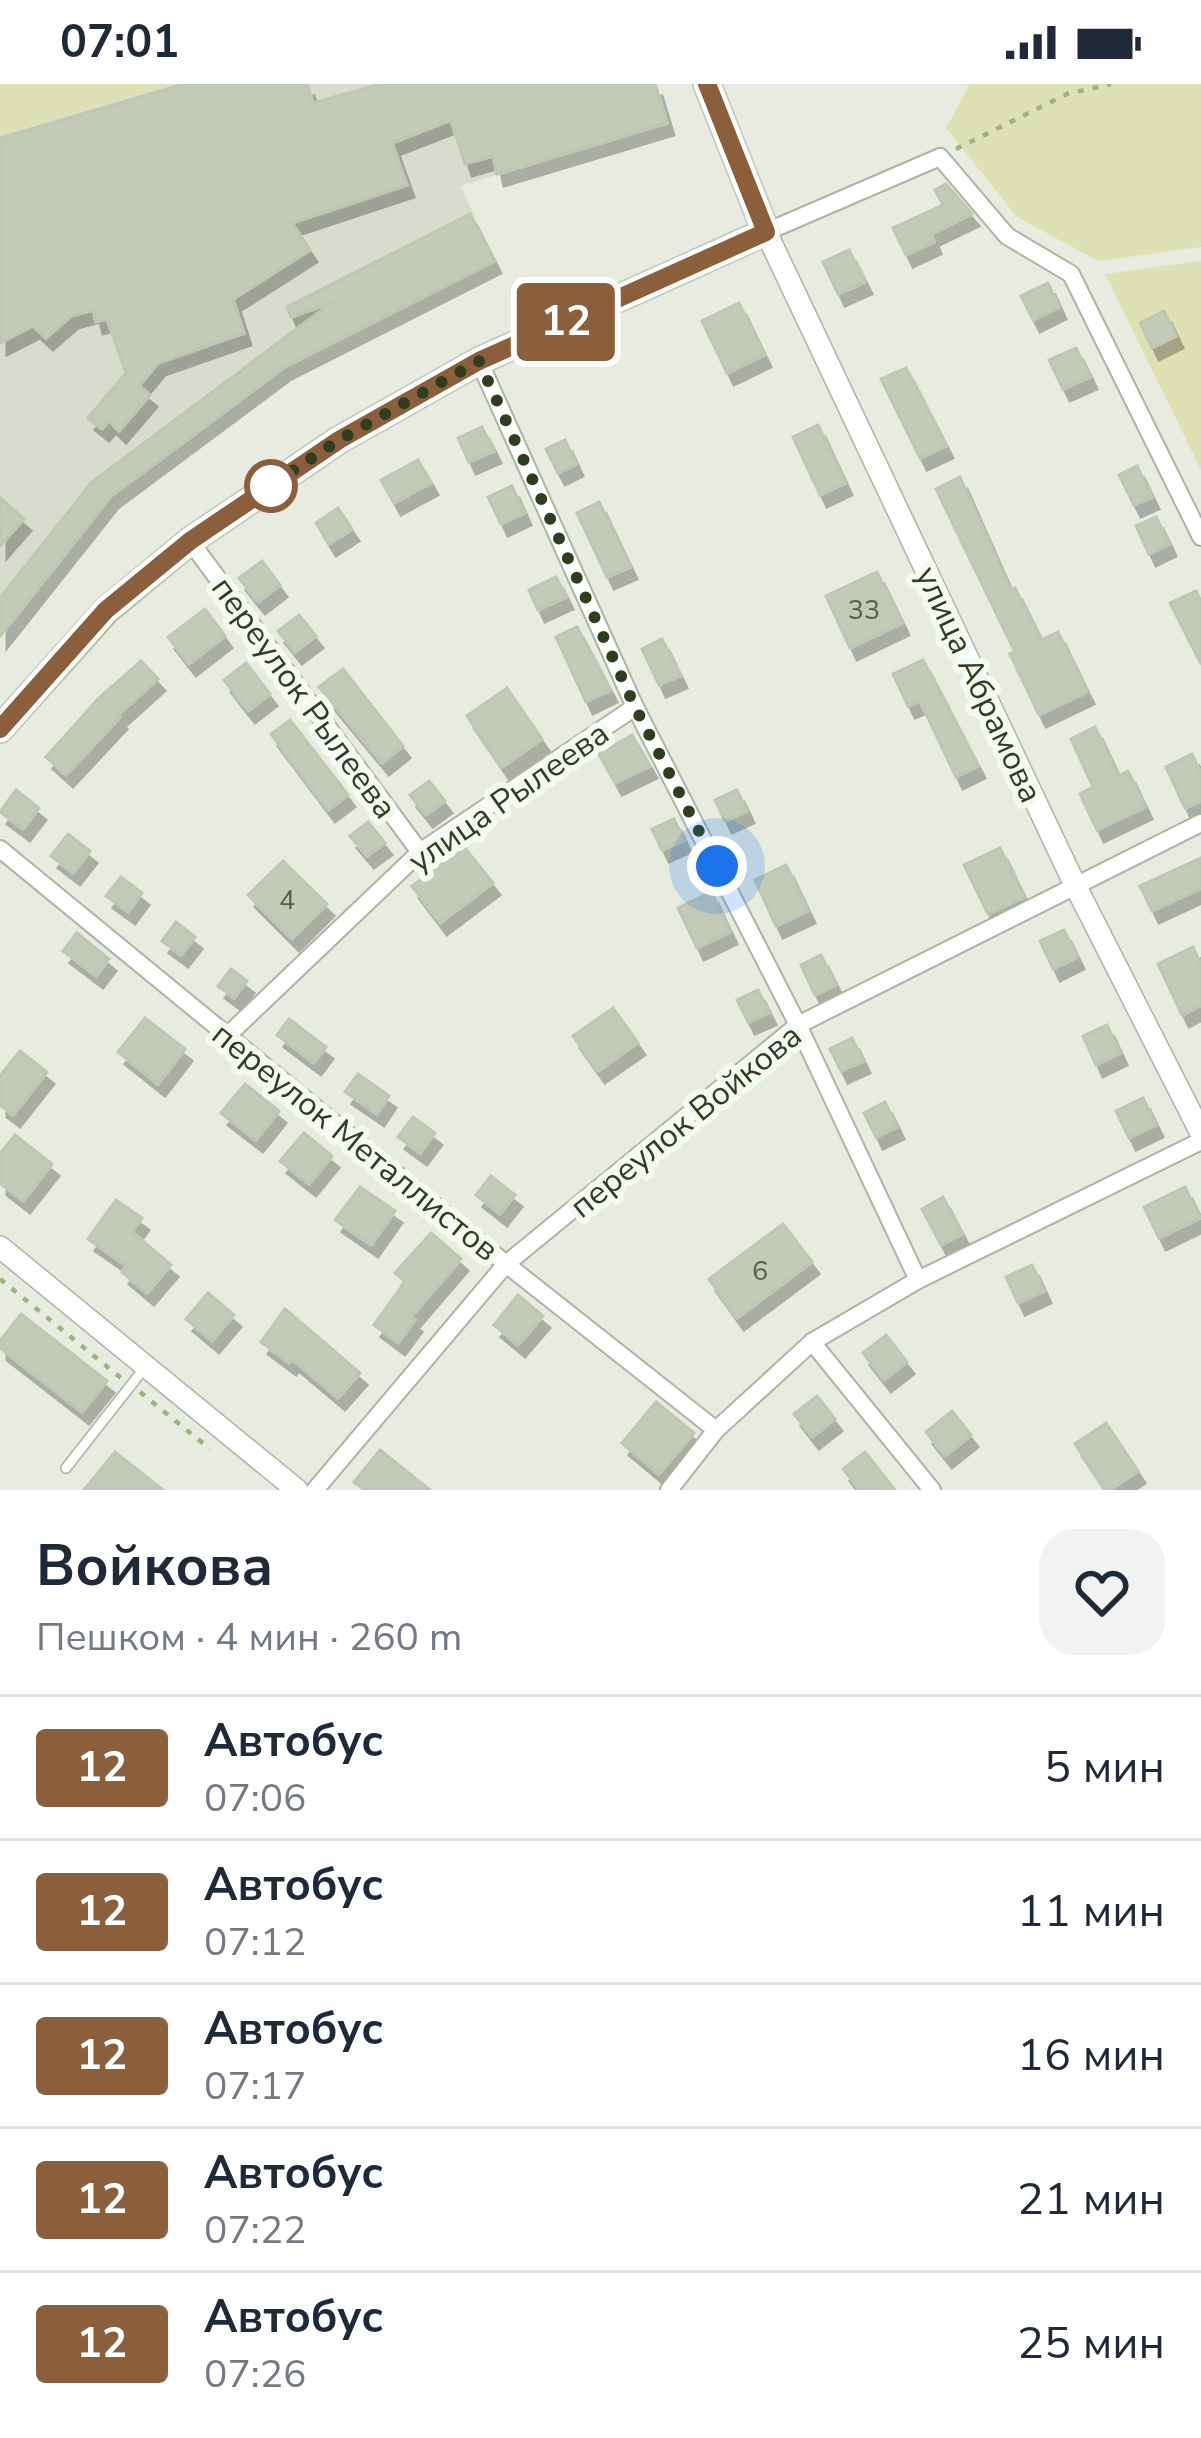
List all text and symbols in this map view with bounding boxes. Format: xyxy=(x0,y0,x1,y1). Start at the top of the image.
text: 07:01 xyxy=(60,12,179,73)
line badge: 12 xyxy=(512,283,620,361)
text: 12 xyxy=(541,293,591,350)
unlabelled marker xyxy=(246,461,296,511)
street label: улица Абрамова xyxy=(904,559,1053,810)
street label: переулок Рылеева xyxy=(201,568,407,828)
house number: 33 xyxy=(848,592,880,629)
street label: улица Рылеева xyxy=(399,711,618,883)
your location xyxy=(687,836,747,896)
house number: 4 xyxy=(279,882,295,919)
street label: переулок Металлистов xyxy=(202,1012,508,1272)
street label: переулок Войкова xyxy=(561,1014,811,1229)
house number: 6 xyxy=(752,1253,768,1290)
text: Войкова xyxy=(36,1527,273,1605)
button: heart xyxy=(1039,1529,1165,1655)
text: Пешком · 4 мин · 260 m xyxy=(36,1611,462,1664)
text: Автобус xyxy=(204,1711,383,1772)
text: 5 мин xyxy=(1044,1737,1165,1798)
text: 12 xyxy=(77,1739,127,1796)
text: 07:06 xyxy=(204,1772,307,1825)
text: Автобус xyxy=(204,1855,383,1916)
text: 11 мин xyxy=(1017,1881,1165,1942)
text: 12 xyxy=(77,1883,127,1940)
text: 07:12 xyxy=(204,1916,307,1969)
text: Автобус xyxy=(204,1999,383,2060)
text: 16 мин xyxy=(1017,2025,1165,2086)
text: 12 xyxy=(77,2027,127,2084)
text: 07:17 xyxy=(204,2060,307,2113)
text: Автобус xyxy=(204,2143,383,2204)
text: 21 мин xyxy=(1017,2169,1165,2230)
text: 12 xyxy=(77,2171,127,2228)
text: 07:22 xyxy=(204,2204,307,2257)
text: Автобус xyxy=(204,2287,383,2348)
text: 25 мин xyxy=(1017,2313,1165,2374)
text: 12 xyxy=(77,2315,127,2372)
text: 07:26 xyxy=(204,2348,307,2401)

